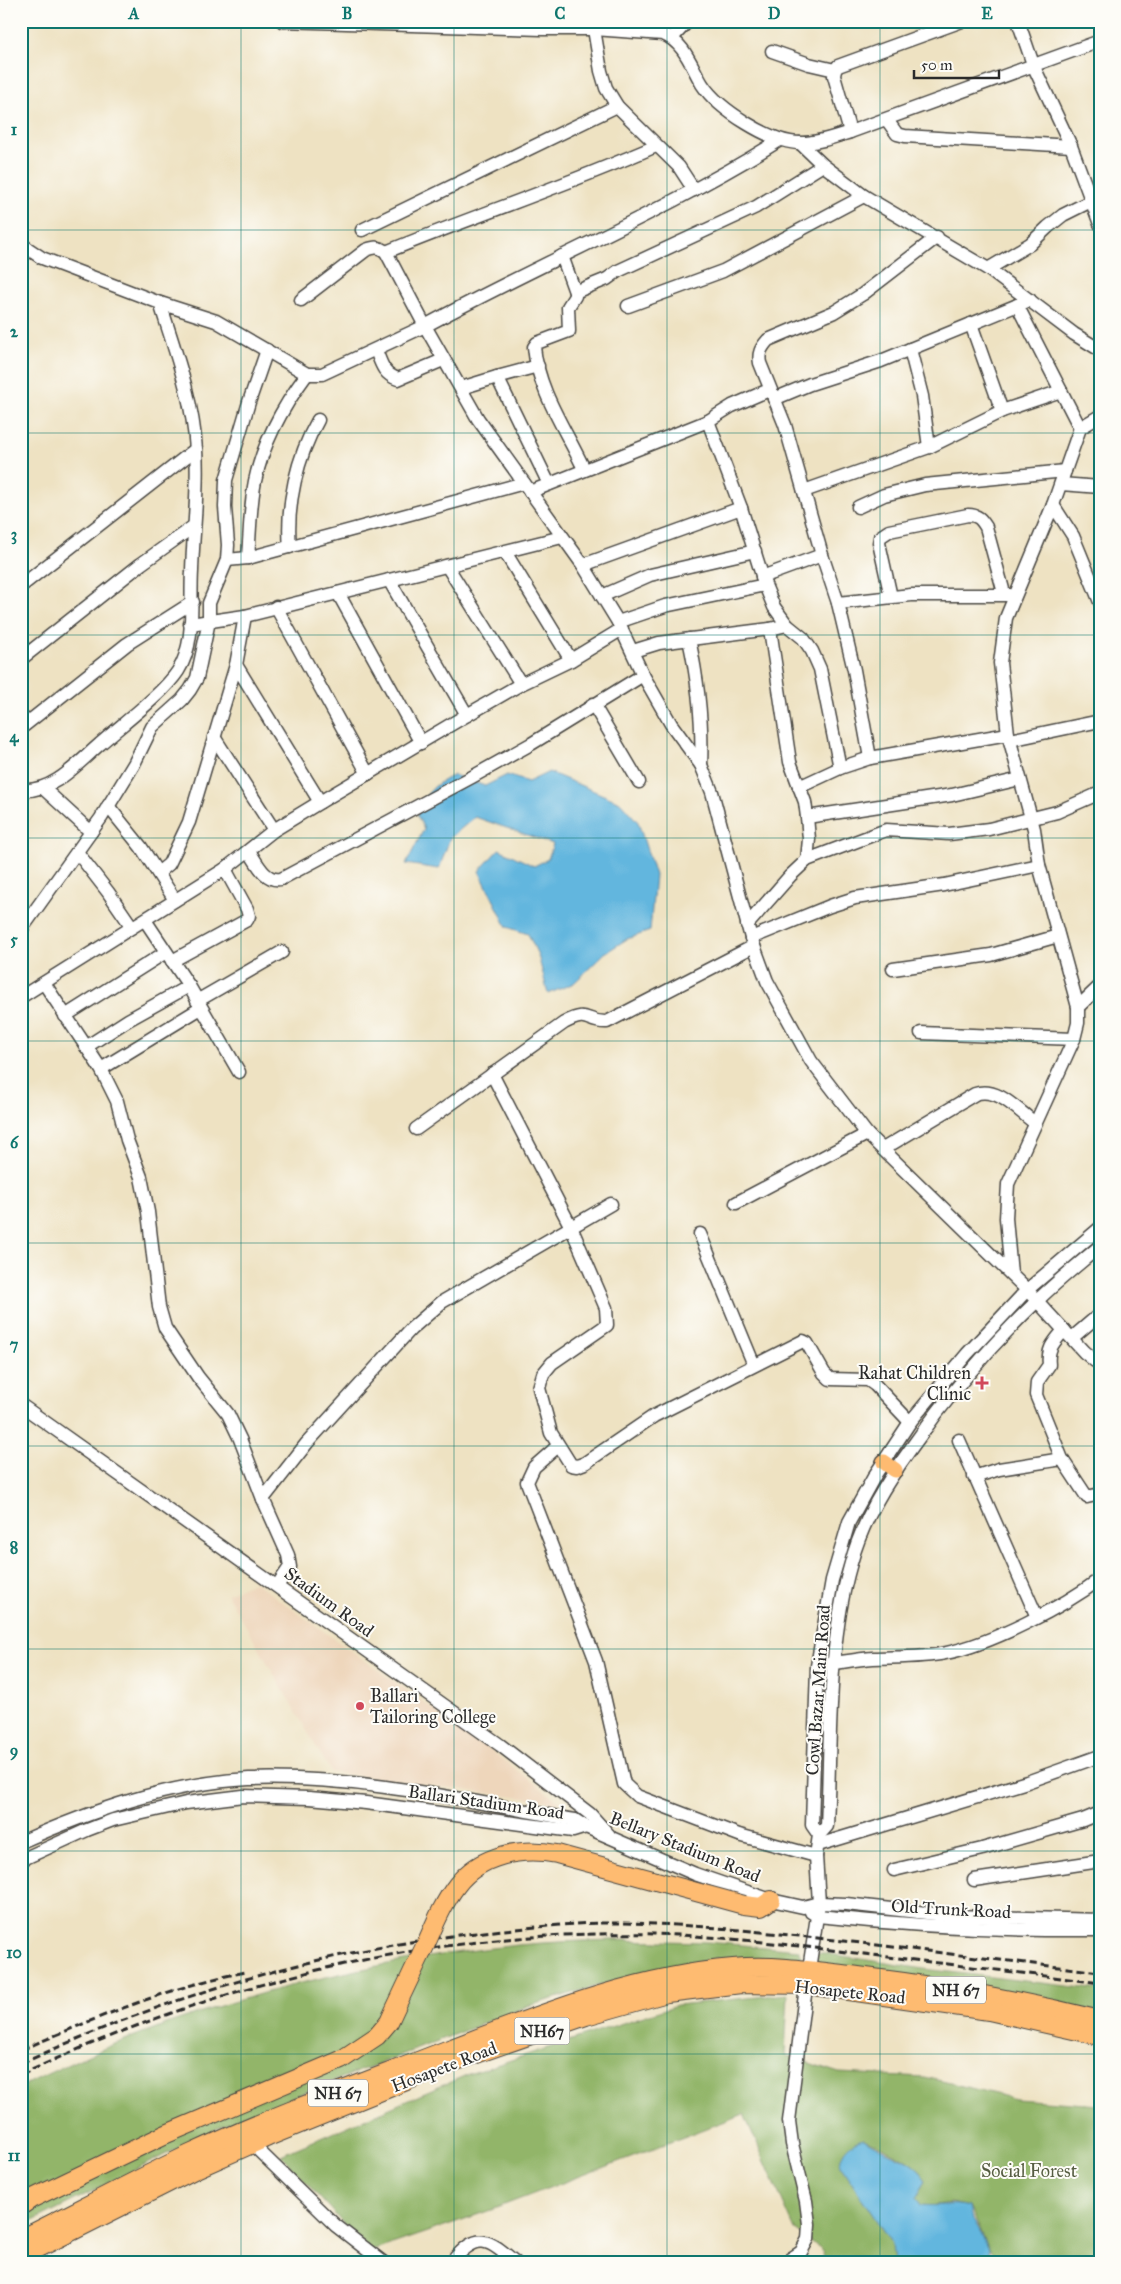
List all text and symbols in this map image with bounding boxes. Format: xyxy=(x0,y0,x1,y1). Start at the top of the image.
text: A xyxy=(128,4,140,23)
text: B xyxy=(342,4,352,23)
text: C xyxy=(555,4,566,23)
text: D xyxy=(768,4,781,23)
text: E xyxy=(981,4,993,23)
scale bar xyxy=(914,48,998,80)
text: 50 m xyxy=(921,56,953,74)
text: 1 xyxy=(11,120,18,139)
text: 2 xyxy=(10,322,19,341)
text: 3 xyxy=(11,525,17,545)
text: 4 xyxy=(10,727,20,747)
text: 5 xyxy=(10,930,18,949)
text: 6 xyxy=(10,1133,19,1152)
text: 7 xyxy=(10,1335,19,1354)
place label: Rahat Children Clinic xyxy=(858,1362,971,1405)
marker: Rahat Children Clinic xyxy=(975,1376,989,1390)
text: 8 xyxy=(10,1538,18,1557)
street label: Stadium Road xyxy=(280,1562,378,1642)
street label: Cowl Bazar Main Road xyxy=(801,1604,835,1776)
place label: Ballari Tailoring College xyxy=(370,1685,496,1729)
marker: Ballari Tailoring College xyxy=(354,1700,366,1712)
text: 9 xyxy=(10,1741,18,1761)
street label: Ballari Stadium Road xyxy=(406,1780,566,1824)
street label: Bellary Stadium Road xyxy=(606,1807,764,1887)
street label: Old Trunk Road xyxy=(890,1895,1012,1923)
text: 10 xyxy=(6,1943,22,1962)
street label: Hosapete Road xyxy=(793,1975,907,2009)
road number: NH 67 xyxy=(926,1976,986,2004)
road number: NH67 xyxy=(514,2018,570,2044)
street label: Hosapete Road xyxy=(388,2037,500,2097)
road number: NH 67 xyxy=(308,2080,368,2106)
text: 11 xyxy=(8,2146,21,2165)
park label: Social Forest xyxy=(981,2160,1078,2182)

